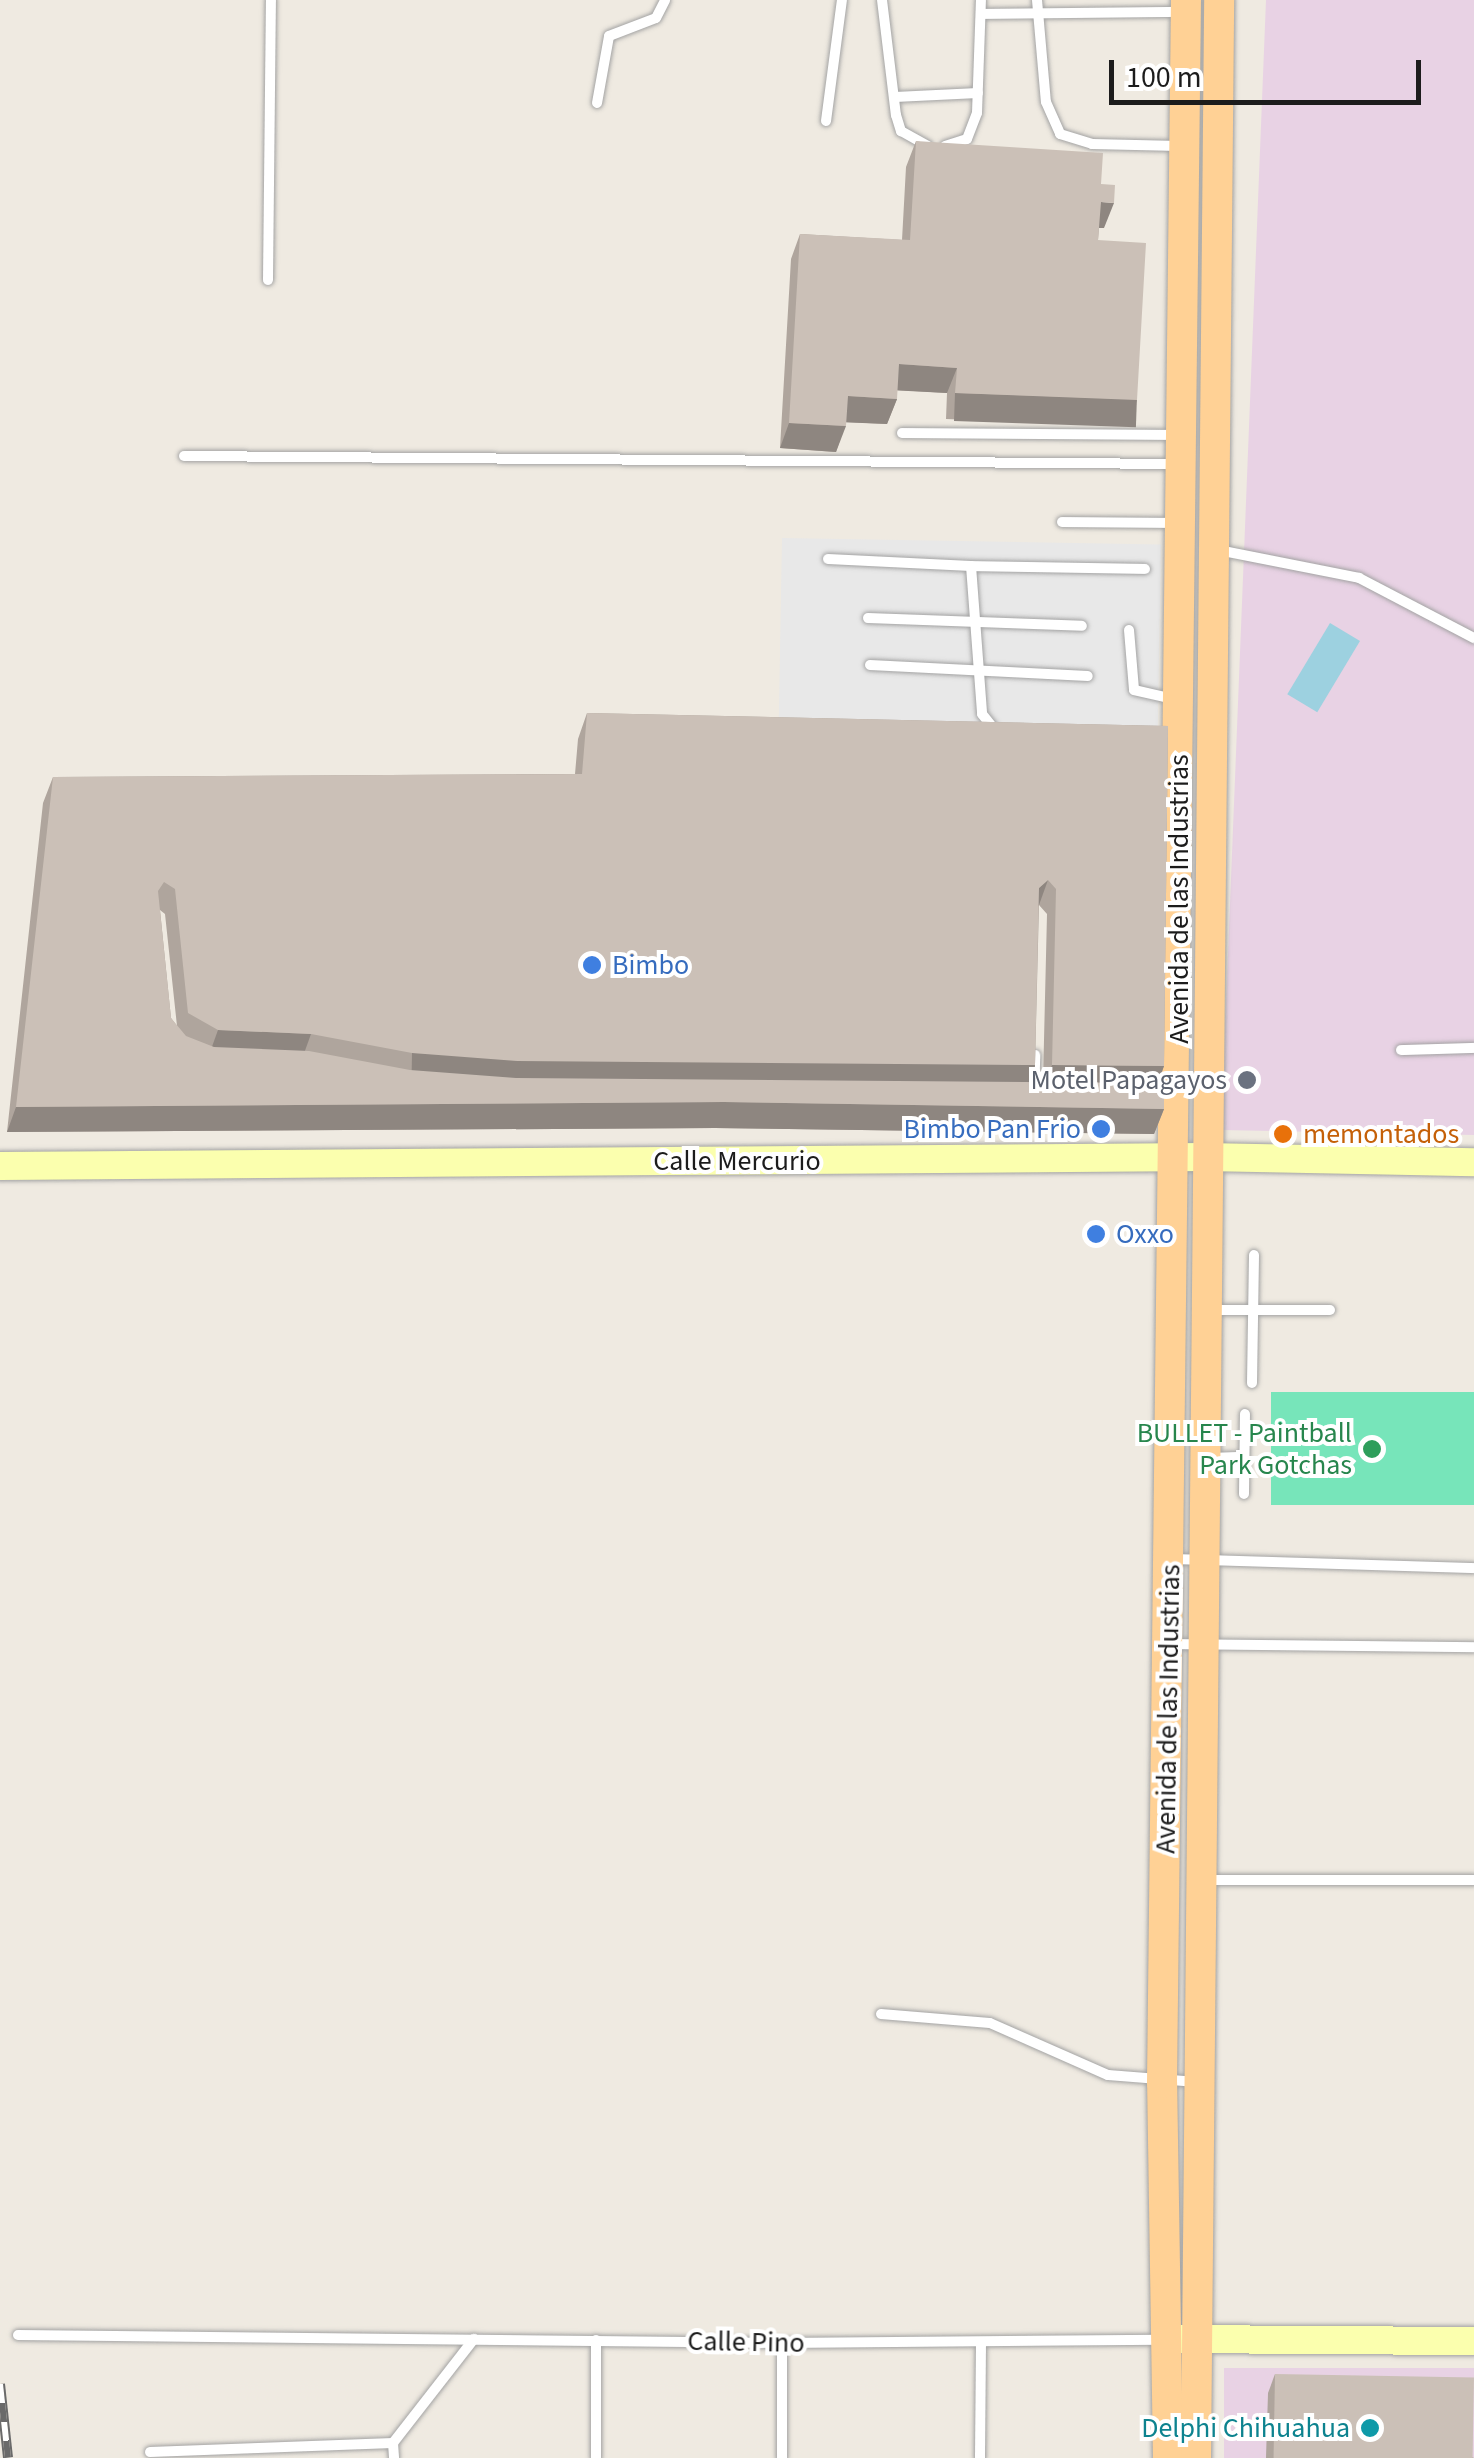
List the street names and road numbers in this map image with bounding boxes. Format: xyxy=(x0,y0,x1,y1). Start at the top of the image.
street label: Avenida de las Industrias xyxy=(1162,754,1196,1044)
street label: Calle Mercurio xyxy=(653,1144,821,1178)
street label: Avenida de las Industrias xyxy=(1149,1564,1187,1854)
street label: Calle Pino xyxy=(687,2324,805,2360)

